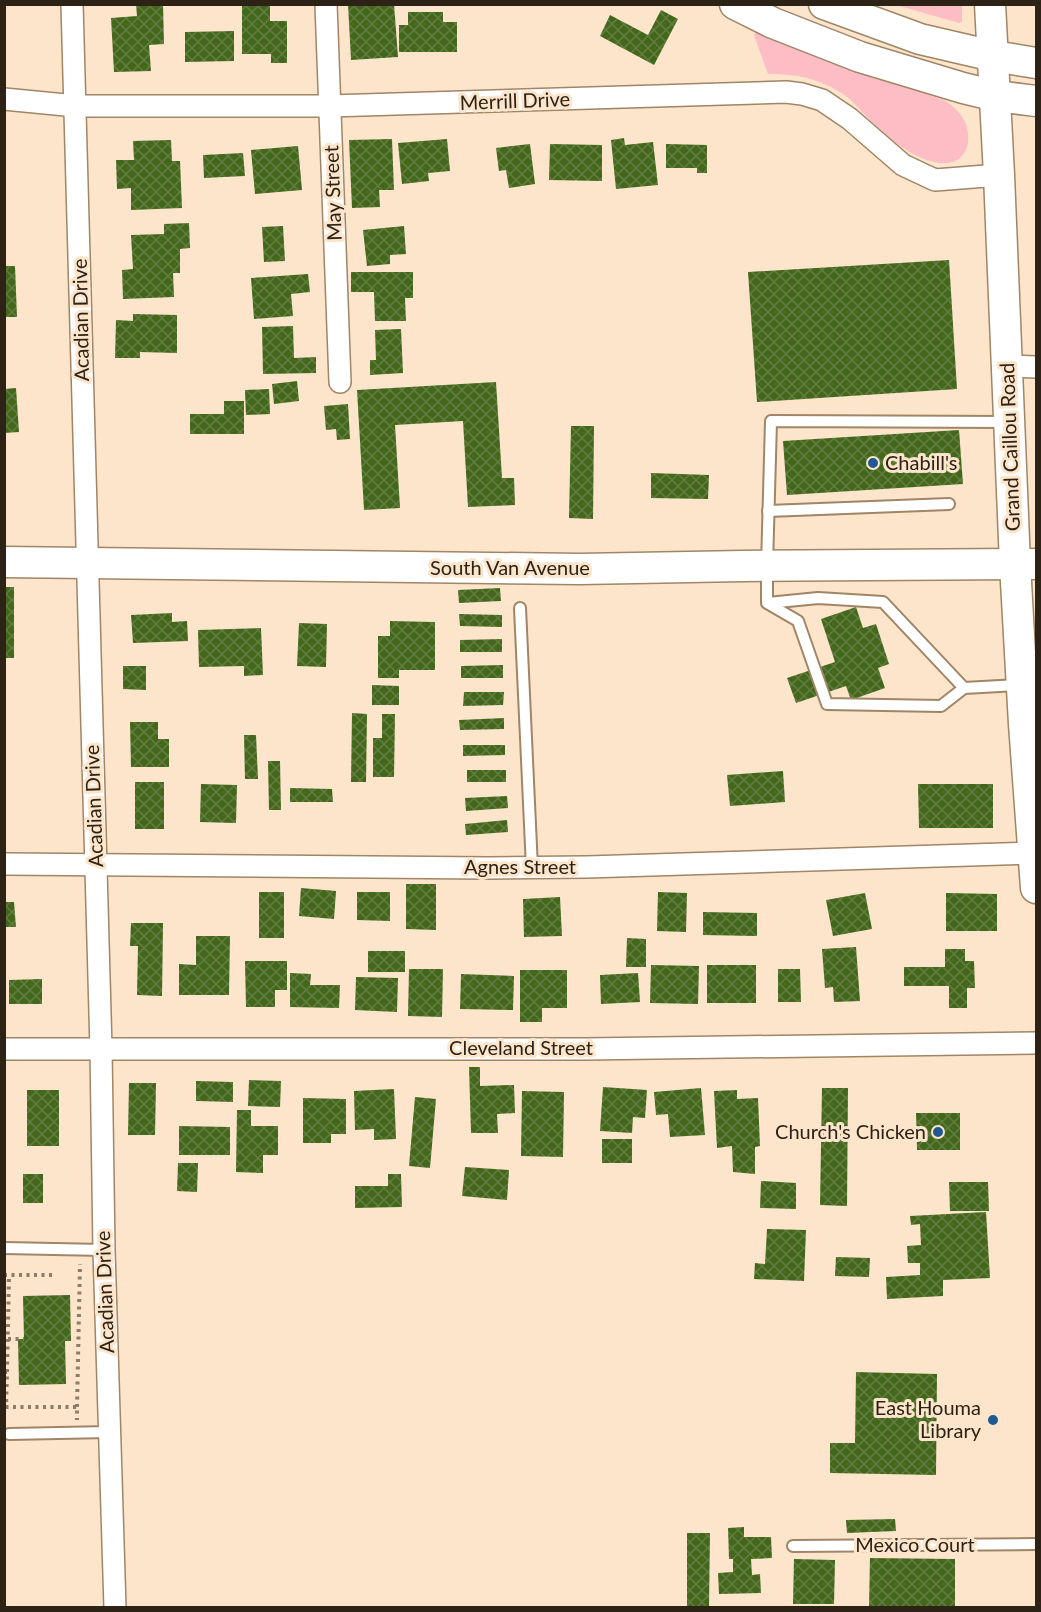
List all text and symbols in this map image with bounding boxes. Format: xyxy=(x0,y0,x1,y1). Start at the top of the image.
street label: Merrill Drive xyxy=(459,86,571,114)
street label: May Street xyxy=(318,145,346,241)
street label: Acadian Drive xyxy=(67,258,93,382)
street label: Grand Caillou Road xyxy=(994,362,1024,532)
place label: Chabill's xyxy=(885,450,957,474)
marker: Chabill's xyxy=(866,456,880,470)
street label: South Van Avenue xyxy=(430,555,590,579)
street label: Acadian Drive xyxy=(79,744,107,868)
street label: Agnes Street xyxy=(464,854,576,878)
street label: Cleveland Street xyxy=(449,1035,593,1059)
place label: Church's Chicken xyxy=(775,1119,926,1143)
marker: Church's Chicken xyxy=(931,1125,945,1139)
street label: Acadian Drive xyxy=(90,1230,118,1354)
place label: East Houma Library xyxy=(875,1395,982,1442)
marker: East Houma Library xyxy=(986,1413,1000,1427)
street label: Mexico Court xyxy=(855,1532,975,1556)

